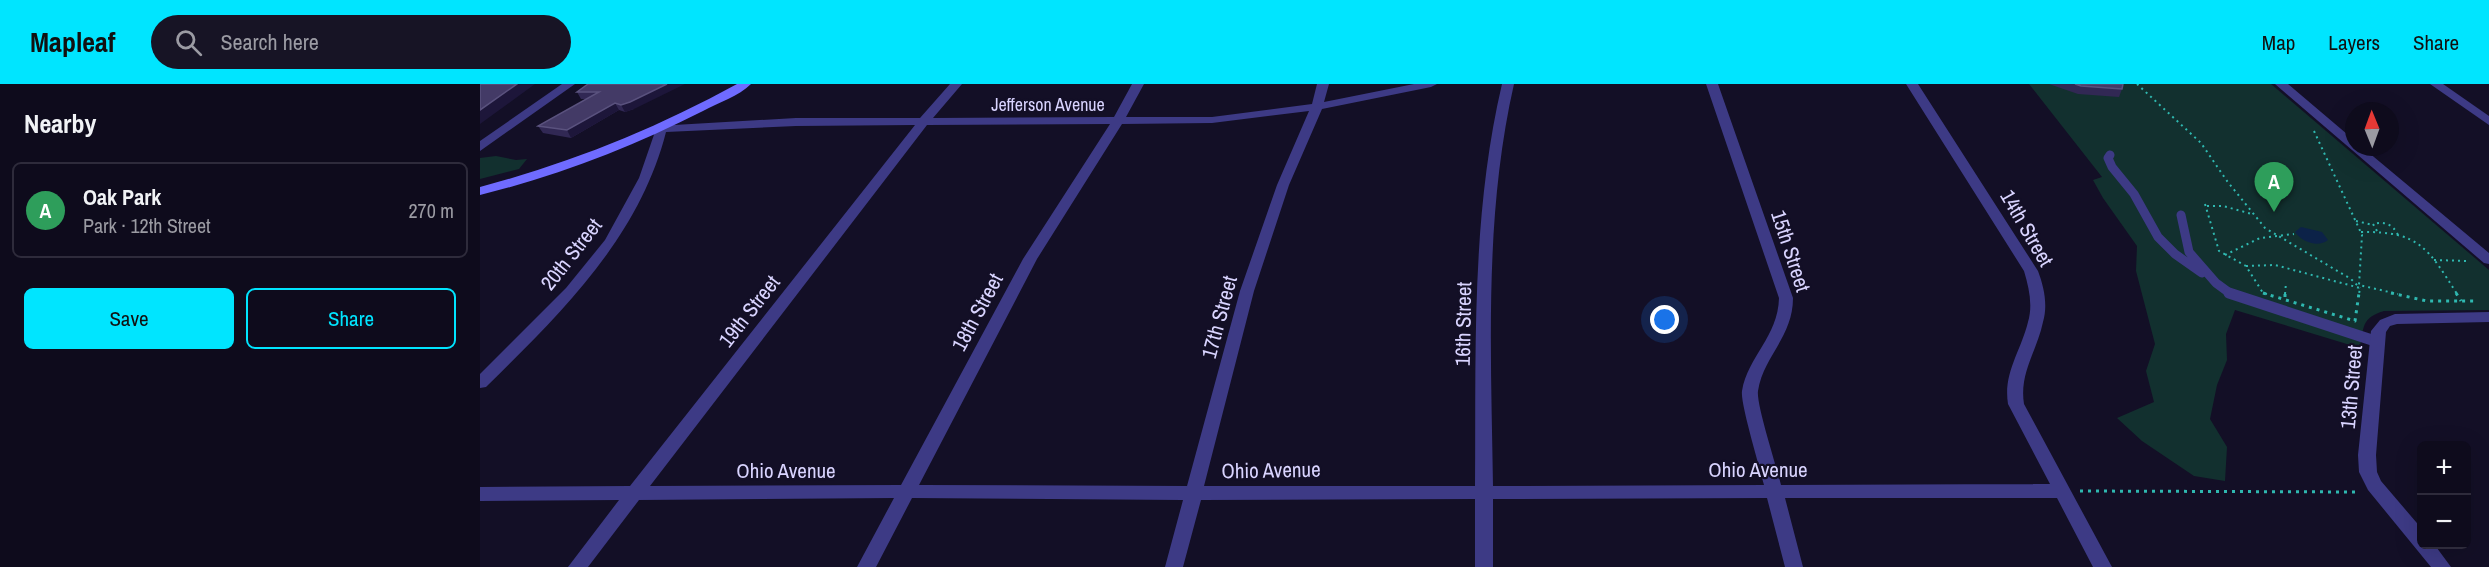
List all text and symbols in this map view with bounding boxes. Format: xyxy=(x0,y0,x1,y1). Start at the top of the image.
search box xyxy=(151,15,571,69)
text: Mapleaf xyxy=(30,23,115,61)
icon: search xyxy=(172,26,205,59)
text: Search here xyxy=(220,27,319,57)
text: Map xyxy=(2262,28,2295,57)
text: Layers xyxy=(2328,28,2380,57)
text: Share xyxy=(2413,28,2459,57)
street label: Jefferson Avenue xyxy=(991,92,1105,117)
north arrow xyxy=(2345,102,2399,156)
text: Nearby xyxy=(24,106,96,141)
pin: A xyxy=(2254,162,2294,212)
text: Oak Park xyxy=(83,182,161,212)
street label: 14th Street xyxy=(1993,184,2061,272)
text: A xyxy=(40,197,51,224)
text: 270 m xyxy=(408,197,454,224)
street label: 15th Street xyxy=(1764,206,1818,296)
text: Park · 12th Street xyxy=(83,212,211,239)
street label: 20th Street xyxy=(534,212,608,296)
street label: 18th Street xyxy=(944,268,1010,356)
street label: 19th Street xyxy=(712,269,786,353)
street label: 17th Street xyxy=(1194,272,1244,361)
street label: 16th Street xyxy=(1448,281,1478,366)
button: Save xyxy=(24,288,234,349)
button: Share xyxy=(246,288,456,349)
your location xyxy=(1650,305,1679,334)
street label: 13th Street xyxy=(2333,344,2369,430)
map controls xyxy=(2417,441,2471,549)
button: + xyxy=(2417,441,2471,495)
street label: Ohio Avenue xyxy=(1221,455,1321,485)
street label: Ohio Avenue xyxy=(1708,455,1808,484)
street label: Ohio Avenue xyxy=(736,456,836,485)
button: − xyxy=(2417,495,2471,549)

